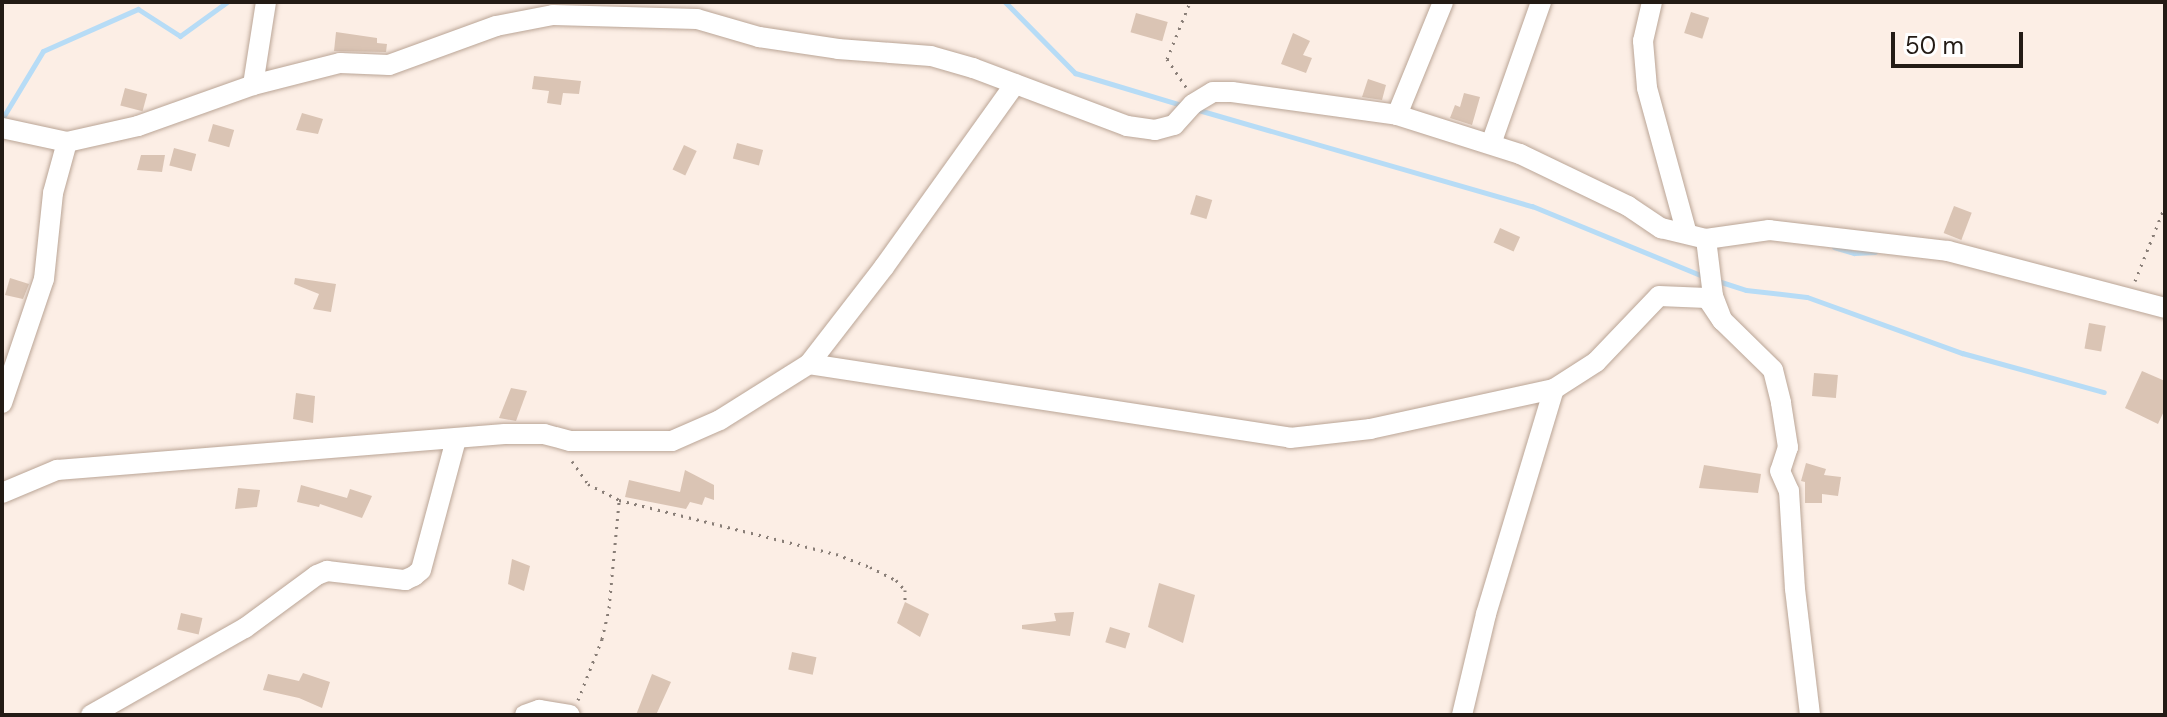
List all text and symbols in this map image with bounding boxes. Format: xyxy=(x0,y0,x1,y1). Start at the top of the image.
scale bar xyxy=(1895,16,2027,66)
text: 50 m xyxy=(1905,30,1964,61)

